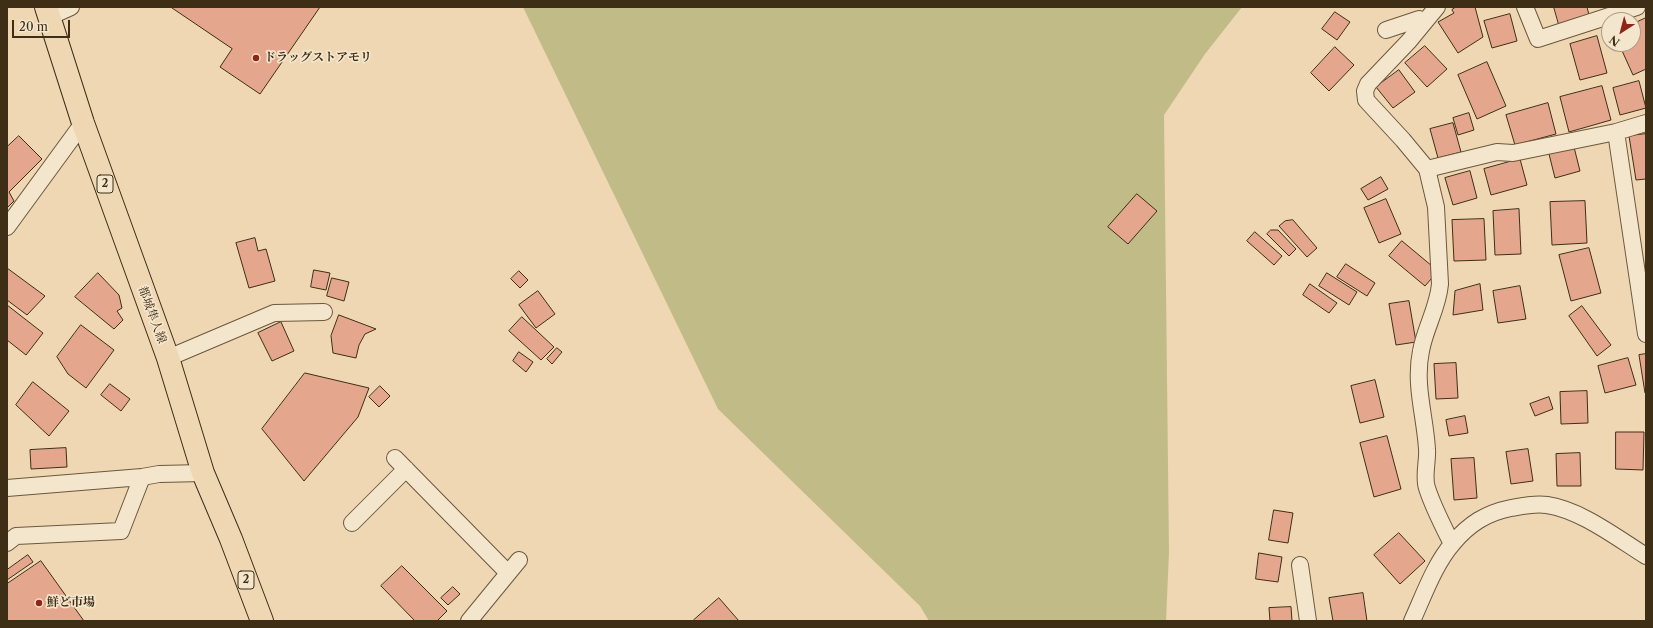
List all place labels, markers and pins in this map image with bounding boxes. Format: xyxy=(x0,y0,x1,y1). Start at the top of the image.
place label: ドラッグストアモリ xyxy=(264,51,372,65)
marker: ドラッグストアモリ xyxy=(251,53,261,63)
place label: 鮮ど市場 xyxy=(47,596,95,610)
marker: 鮮ど市場 xyxy=(34,598,44,608)

